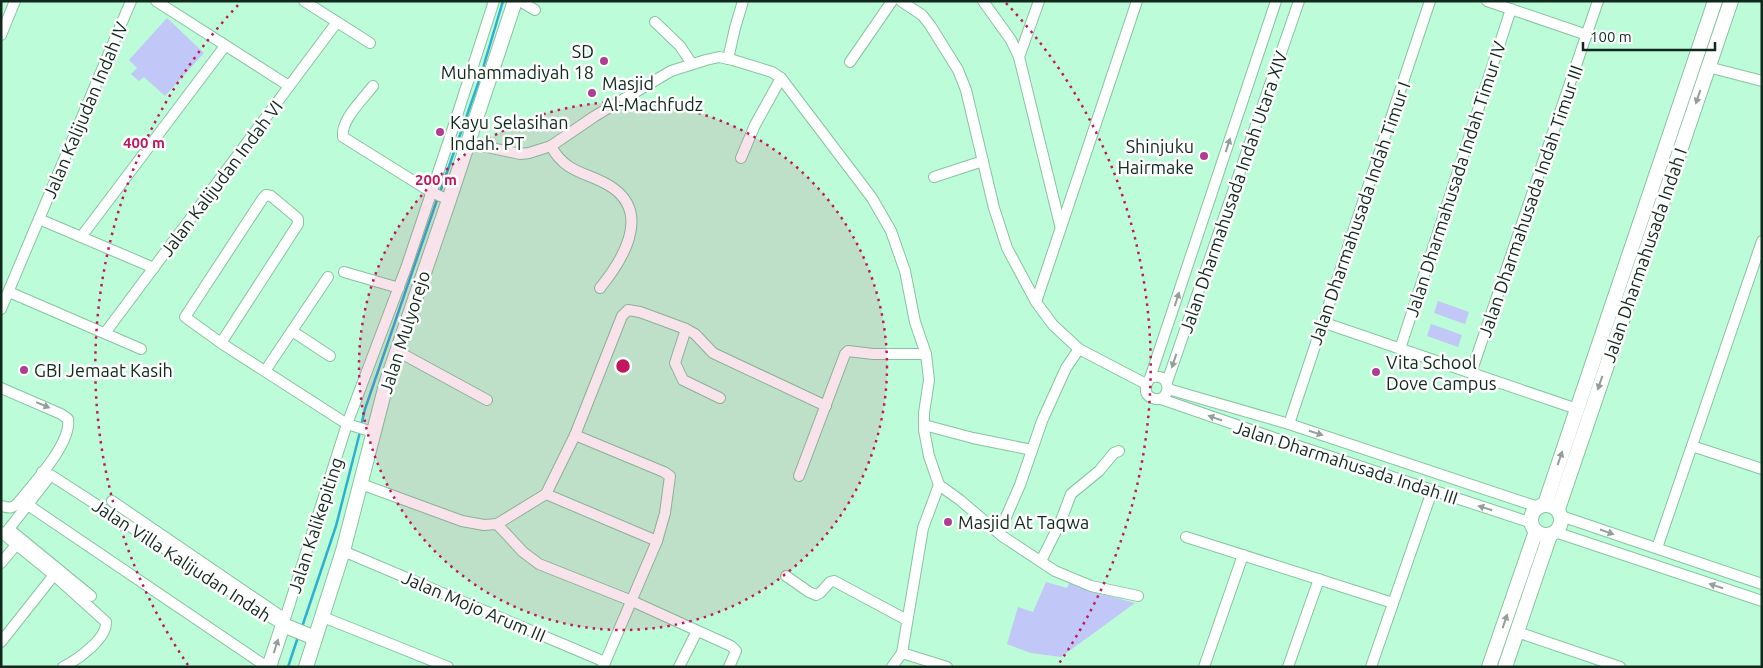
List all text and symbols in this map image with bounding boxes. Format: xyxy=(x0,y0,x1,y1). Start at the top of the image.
street label: Jalan Kalijudan Indah IV xyxy=(39,18,131,201)
scale bar xyxy=(1583,20,1716,52)
text: 100 m xyxy=(1590,28,1632,45)
street label: Jalan Dharmahusada Indah Timur IV xyxy=(1401,38,1509,319)
place label: SD Muhammadiyah 18 xyxy=(441,41,594,82)
street label: Jalan Dharmahusada Indah Utara XIV xyxy=(1175,48,1291,336)
marker: SD Muhammadiyah 18 xyxy=(598,55,610,67)
street label: Jalan Dharmahusada Indah Timur III xyxy=(1474,62,1586,340)
place label: Masjid Al-Machfudz xyxy=(602,73,703,114)
street label: Jalan Dharmahusada Indah Timur I xyxy=(1304,79,1414,347)
marker: Masjid Al-Machfudz xyxy=(586,87,598,99)
one-way arrow xyxy=(1694,90,1702,105)
street label: Jalan Kalijudan Indah VI xyxy=(156,96,286,260)
place label: Kayu Selasihan Indah. PT xyxy=(450,112,569,153)
marker: Kayu Selasihan Indah. PT xyxy=(434,126,446,138)
text: 400 m xyxy=(123,134,165,151)
place label: Shinjuku Hairmake xyxy=(1118,136,1194,177)
one-way arrow xyxy=(1224,137,1232,152)
street label: Jalan Dharmahusada Indah I xyxy=(1598,145,1690,365)
marker: Shinjuku Hairmake xyxy=(1198,150,1210,162)
text: 200 m xyxy=(415,171,457,188)
street label: Jalan Mulyorejo xyxy=(375,268,433,396)
one-way arrow xyxy=(1173,291,1181,306)
place label: Vita School Dove Campus xyxy=(1386,352,1497,393)
one-way arrow xyxy=(1170,354,1177,369)
centre of rings xyxy=(614,357,632,375)
place label: GBI Jemaat Kasih xyxy=(34,360,173,380)
marker: GBI Jemaat Kasih xyxy=(18,364,30,376)
marker: Vita School Dove Campus xyxy=(1370,366,1382,378)
one-way arrow xyxy=(1596,376,1604,391)
one-way arrow xyxy=(35,402,50,410)
one-way arrow xyxy=(1207,414,1222,422)
street label: Jalan Dharmahusada Indah III xyxy=(1231,416,1461,508)
one-way arrow xyxy=(1308,430,1323,437)
one-way arrow xyxy=(1557,451,1565,466)
street label: Jalan Kalikepiting xyxy=(284,455,346,595)
street label: Jalan Villa Kalijudan Indah xyxy=(89,495,275,625)
one-way arrow xyxy=(1478,504,1493,511)
place label: Masjid At Taqwa xyxy=(958,512,1089,532)
marker: Masjid At Taqwa xyxy=(942,516,954,528)
one-way arrow xyxy=(1600,528,1615,536)
street label: Jalan Mojo Arum III xyxy=(399,567,549,645)
one-way arrow xyxy=(1708,581,1723,589)
one-way arrow xyxy=(1502,613,1509,628)
one-way arrow xyxy=(272,638,280,653)

